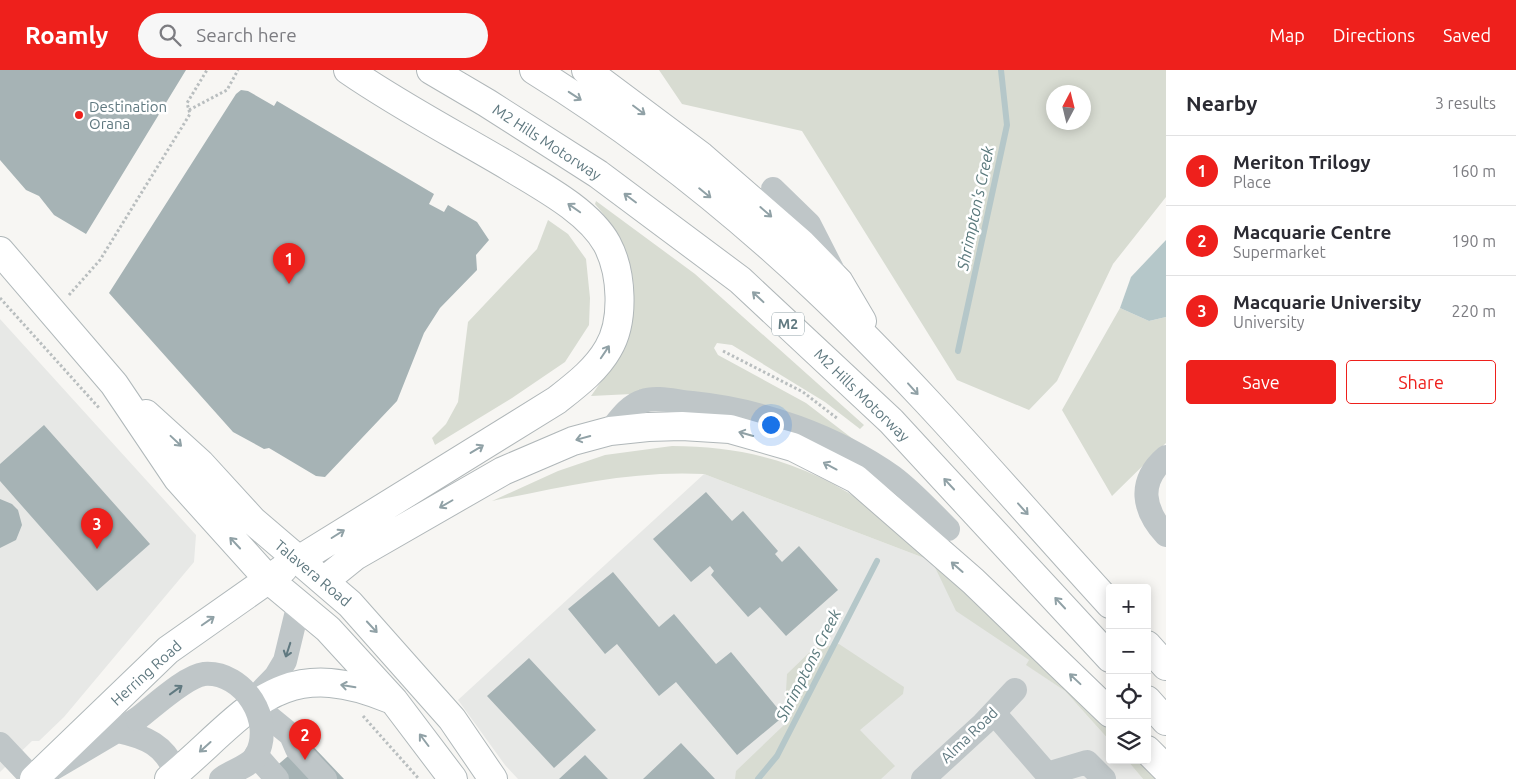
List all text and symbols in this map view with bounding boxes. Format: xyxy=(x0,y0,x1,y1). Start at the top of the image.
search box xyxy=(138,13,488,58)
icon: search xyxy=(156,21,184,49)
text: Roamly xyxy=(25,22,108,49)
text: Search here xyxy=(196,24,297,46)
text: Map xyxy=(1269,25,1305,45)
text: Directions xyxy=(1333,25,1415,45)
text: Saved xyxy=(1443,25,1491,45)
north arrow xyxy=(1046,85,1091,130)
one-way arrow xyxy=(568,91,582,101)
text: Nearby xyxy=(1186,91,1257,115)
text: 3 results xyxy=(1435,94,1496,112)
place label: Destination Orana xyxy=(89,98,167,132)
street label: M2 Hills Motorway xyxy=(490,101,604,183)
one-way arrow xyxy=(632,105,646,115)
marker: Destination Orana xyxy=(73,109,85,121)
water label: Shrimpton's Creek xyxy=(953,143,997,273)
text: Meriton Trilogy xyxy=(1233,151,1370,173)
text: 1 xyxy=(1197,162,1207,180)
text: 160 m xyxy=(1451,162,1496,180)
text: Place xyxy=(1233,173,1271,191)
one-way arrow xyxy=(698,188,711,199)
one-way arrow xyxy=(623,193,637,203)
one-way arrow xyxy=(567,203,581,213)
one-way arrow xyxy=(759,206,772,218)
text: Macquarie Centre xyxy=(1233,221,1391,243)
text: 2 xyxy=(1197,232,1207,250)
text: 190 m xyxy=(1451,232,1496,250)
pin: 1 xyxy=(273,243,305,284)
text: Supermarket xyxy=(1233,243,1326,261)
one-way arrow xyxy=(752,291,765,303)
text: Macquarie University xyxy=(1233,291,1421,313)
text: 3 xyxy=(1197,302,1207,320)
text: 220 m xyxy=(1451,302,1496,320)
road number: M2 xyxy=(772,312,804,336)
text: University xyxy=(1233,313,1304,331)
one-way arrow xyxy=(600,345,610,359)
street label: M2 Hills Motorway xyxy=(811,345,913,445)
button: Save xyxy=(1186,360,1336,404)
button: Share xyxy=(1346,360,1496,404)
one-way arrow xyxy=(907,382,919,395)
your location xyxy=(758,412,784,438)
one-way arrow xyxy=(739,428,755,438)
one-way arrow xyxy=(576,434,592,444)
one-way arrow xyxy=(170,435,182,447)
one-way arrow xyxy=(469,444,483,454)
one-way arrow xyxy=(823,461,838,471)
one-way arrow xyxy=(943,478,955,490)
one-way arrow xyxy=(439,499,454,509)
one-way arrow xyxy=(1017,502,1029,515)
pin: 3 xyxy=(81,508,113,549)
one-way arrow xyxy=(331,529,345,539)
one-way arrow xyxy=(229,536,241,549)
street label: Talavera Road xyxy=(271,536,355,610)
one-way arrow xyxy=(951,562,964,573)
map controls xyxy=(1106,584,1151,764)
button: + xyxy=(1106,584,1151,629)
one-way arrow xyxy=(1054,597,1066,610)
water label: Shrimptons Creek xyxy=(771,605,844,725)
one-way arrow xyxy=(200,616,214,626)
one-way arrow xyxy=(366,620,378,633)
button: − xyxy=(1106,629,1151,674)
street label: Herring Road xyxy=(107,637,185,709)
one-way arrow xyxy=(282,642,292,658)
one-way arrow xyxy=(1068,673,1081,685)
button: locate xyxy=(1106,674,1151,719)
one-way arrow xyxy=(340,681,356,691)
one-way arrow xyxy=(169,684,182,695)
street label: Alma Road xyxy=(937,704,1001,766)
pin: 2 xyxy=(289,719,321,760)
button: layers xyxy=(1106,719,1151,764)
one-way arrow xyxy=(418,734,429,747)
one-way arrow xyxy=(199,741,212,753)

